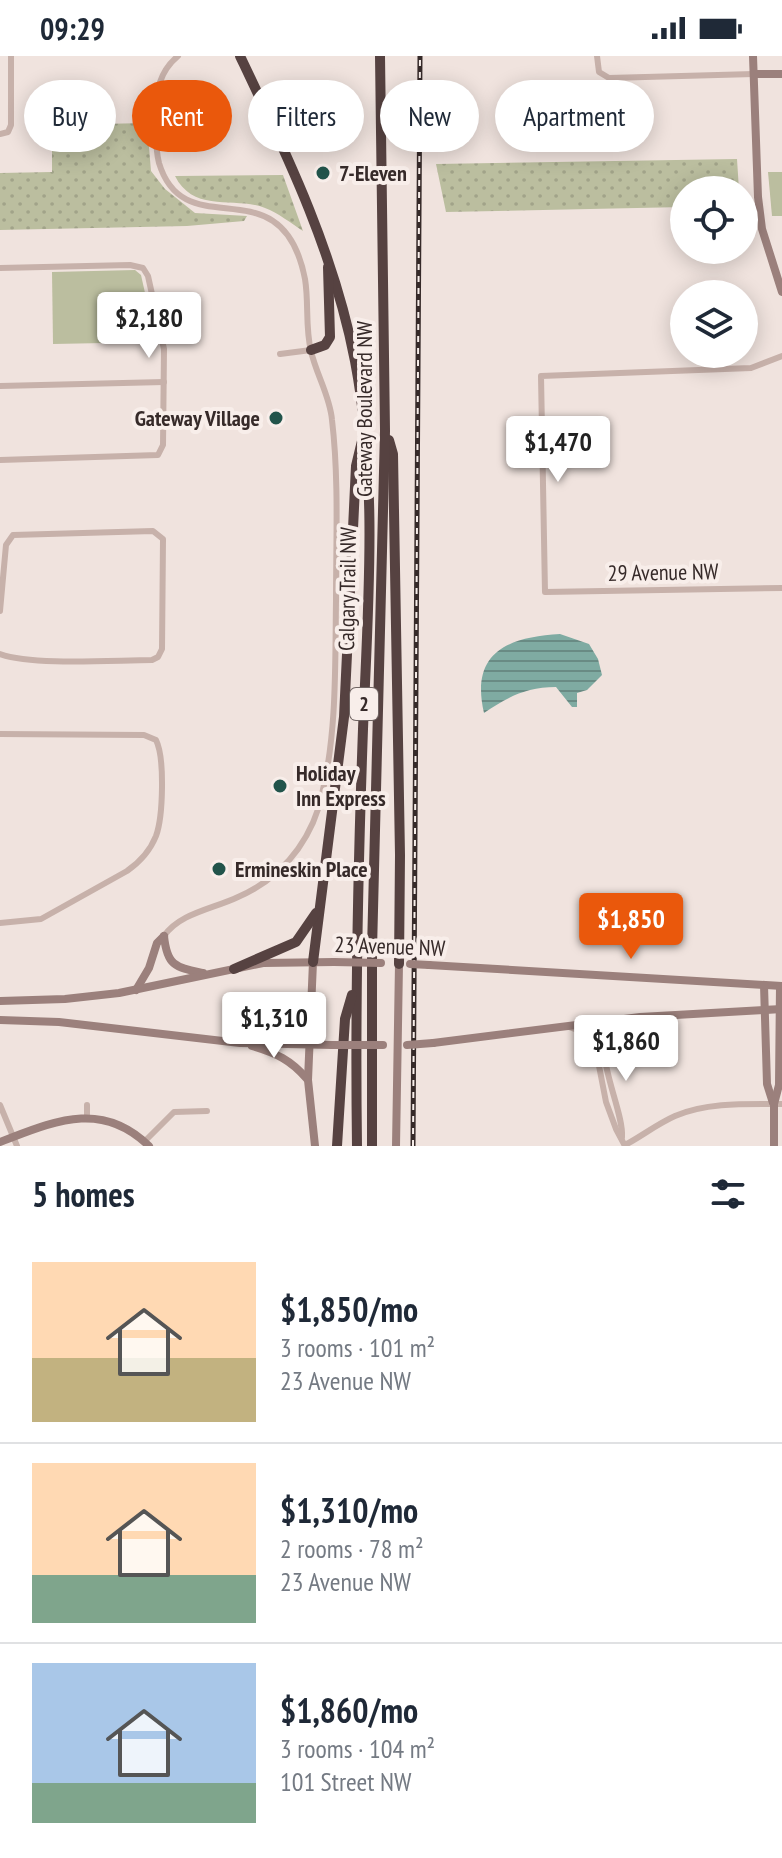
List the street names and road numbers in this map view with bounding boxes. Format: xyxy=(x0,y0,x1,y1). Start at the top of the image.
street label: Gateway Boulevard NW xyxy=(350,321,378,497)
street label: Calgary Trail NW xyxy=(332,527,362,651)
street label: 29 Avenue NW xyxy=(607,557,719,587)
road number: 2 xyxy=(350,688,378,720)
street label: 23 Avenue NW xyxy=(334,930,446,962)

